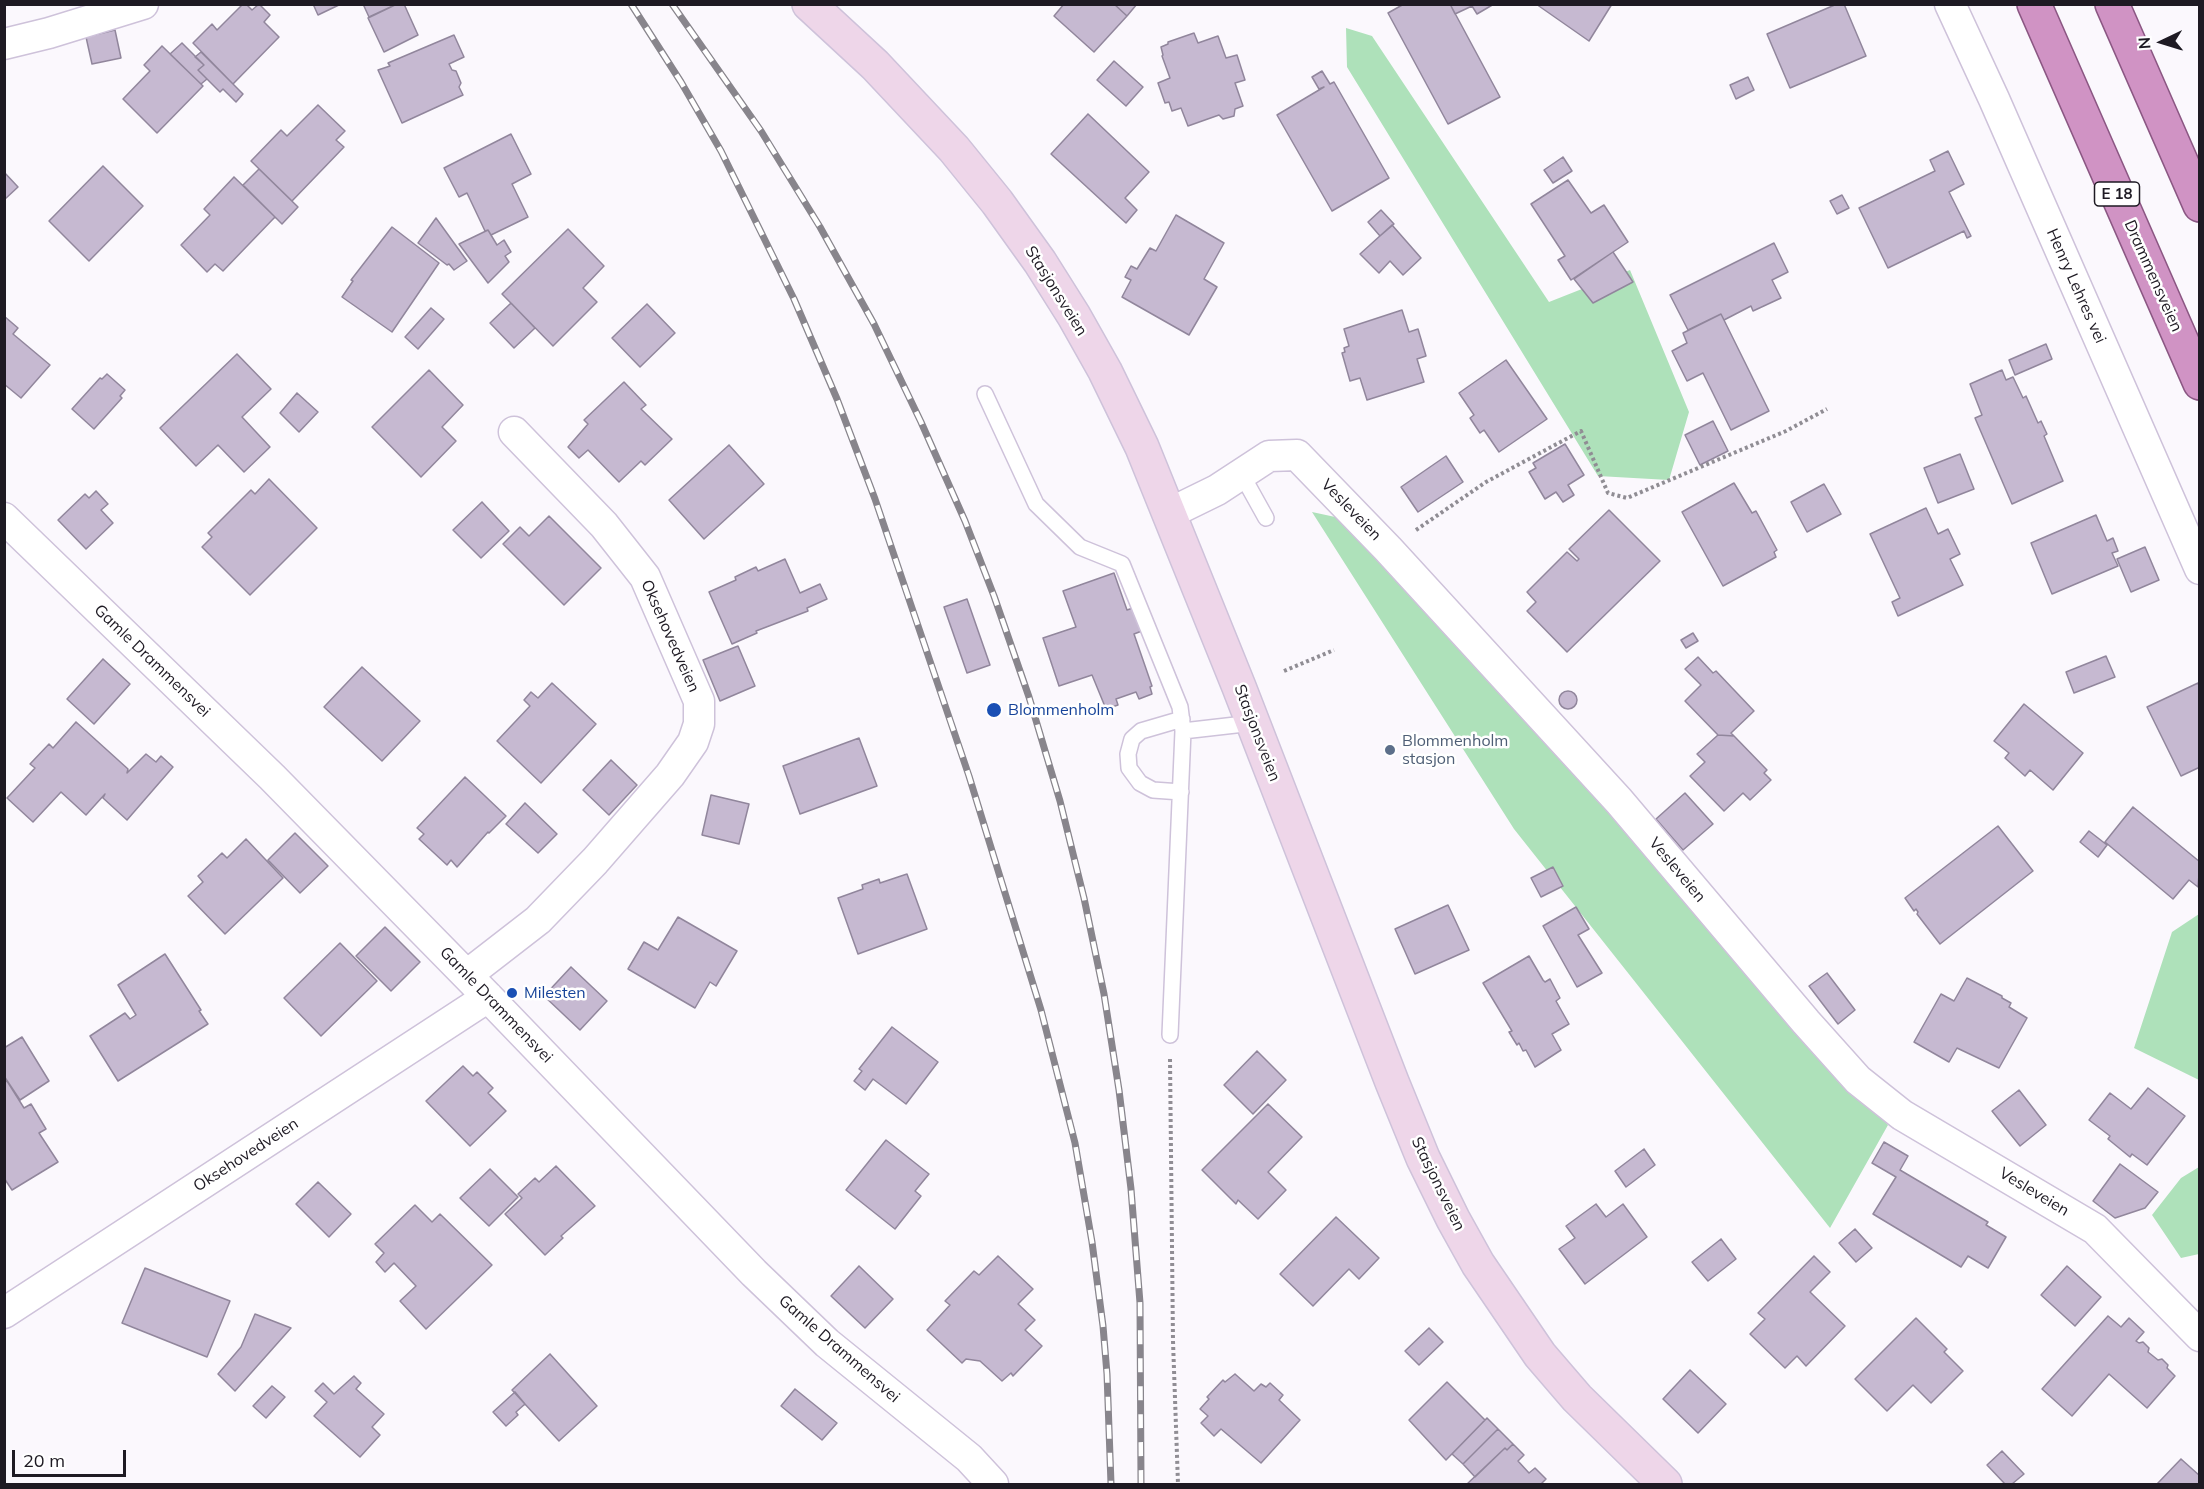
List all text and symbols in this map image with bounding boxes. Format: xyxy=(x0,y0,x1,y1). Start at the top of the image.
north arrow xyxy=(2132,12,2192,72)
text: N xyxy=(2134,37,2154,50)
road number: E 18 xyxy=(2094,182,2140,206)
street label: Drammensveien xyxy=(2120,217,2186,335)
street label: Henry Lehres vei xyxy=(2042,226,2110,346)
street label: Stasjonsveien xyxy=(1021,243,1091,339)
street label: Vesleveien xyxy=(1317,475,1385,545)
street label: Oksehovedveien xyxy=(637,577,703,695)
street label: Gamle Drammensvei xyxy=(90,601,214,721)
street label: Stasjonsveien xyxy=(1230,682,1284,784)
place label: Blommenholm xyxy=(1008,700,1114,720)
marker: Blommenholm xyxy=(985,701,1003,719)
place label: Blommenholm stasjon xyxy=(1402,731,1508,769)
marker: Blommenholm stasjon xyxy=(1383,743,1397,757)
street label: Vesleveien xyxy=(1644,834,1710,906)
street label: Gamle Drammensvei xyxy=(436,943,556,1067)
place label: Milesten xyxy=(524,983,586,1003)
marker: Milesten xyxy=(505,986,519,1000)
street label: Oksehovedveien xyxy=(190,1114,302,1196)
street label: Stasjonsveien xyxy=(1407,1134,1469,1234)
street label: Vesleveien xyxy=(1996,1164,2072,1220)
street label: Gamle Drammensvei xyxy=(775,1291,903,1407)
scale bar xyxy=(15,1438,129,1476)
text: 20 m xyxy=(23,1449,65,1472)

